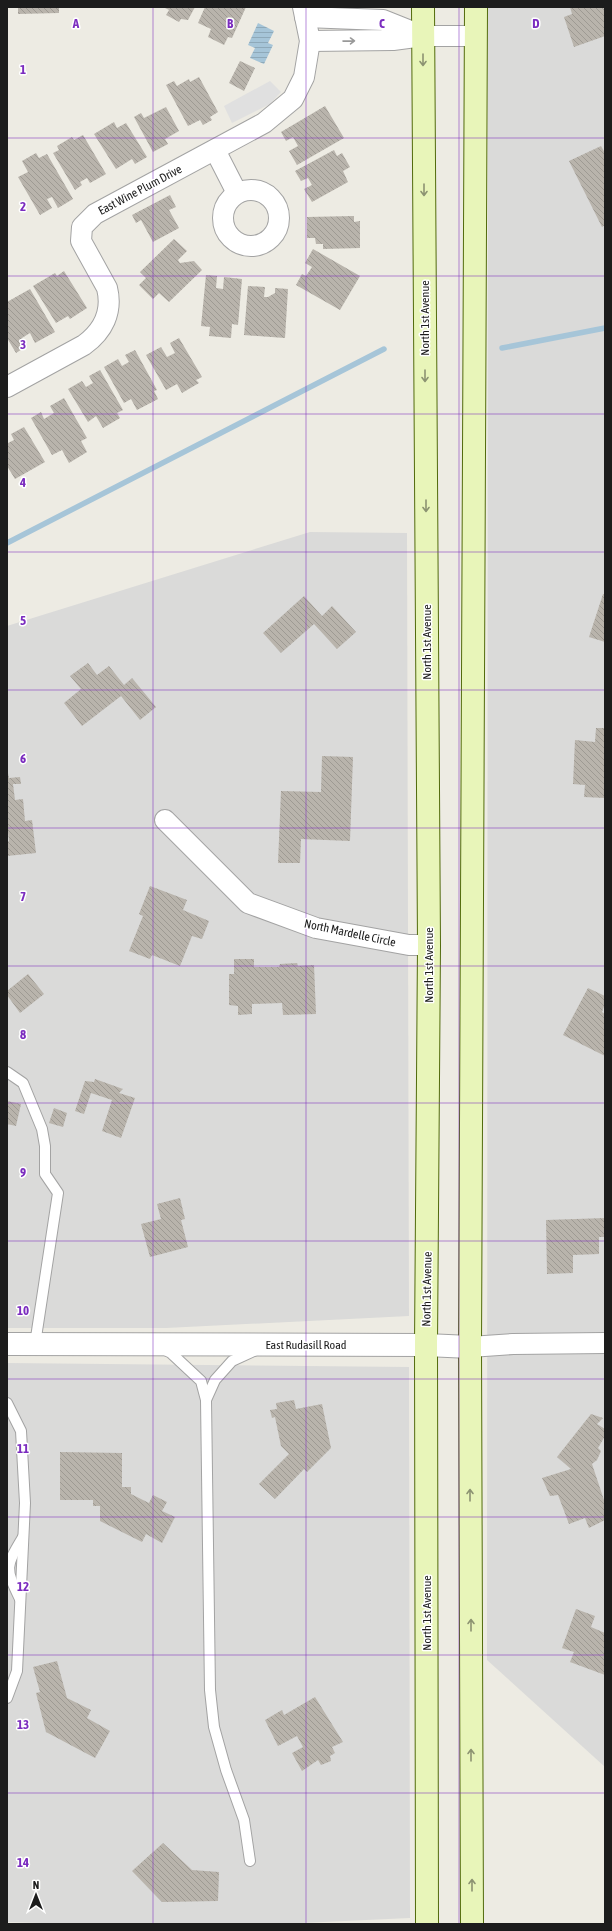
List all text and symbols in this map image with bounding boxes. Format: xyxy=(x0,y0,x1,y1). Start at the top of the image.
text: A xyxy=(72,16,80,31)
text: B xyxy=(227,16,234,31)
text: C xyxy=(379,16,385,31)
text: D xyxy=(532,16,540,31)
one-way arrow xyxy=(342,37,355,45)
one-way arrow xyxy=(419,53,427,66)
text: 1 xyxy=(20,62,26,77)
street label: East Wine Plum Drive xyxy=(96,162,184,218)
one-way arrow xyxy=(420,183,428,196)
text: 2 xyxy=(20,199,26,214)
street label: North 1st Avenue xyxy=(418,280,432,356)
text: 3 xyxy=(20,337,26,352)
one-way arrow xyxy=(421,369,429,382)
text: 4 xyxy=(19,475,26,490)
one-way arrow xyxy=(422,499,430,512)
street label: North 1st Avenue xyxy=(420,604,434,680)
text: 5 xyxy=(20,613,26,628)
text: 6 xyxy=(20,751,26,766)
text: 7 xyxy=(20,889,26,904)
street label: North Mardelle Circle xyxy=(303,916,397,950)
street label: North 1st Avenue xyxy=(422,927,436,1003)
text: 8 xyxy=(20,1027,26,1042)
text: 9 xyxy=(20,1165,26,1180)
street label: North 1st Avenue xyxy=(419,1251,435,1327)
text: 10 xyxy=(17,1303,29,1318)
street label: East Rudasill Road xyxy=(265,1338,347,1352)
text: 11 xyxy=(17,1441,29,1456)
one-way arrow xyxy=(467,1489,474,1502)
street label: North 1st Avenue xyxy=(420,1575,434,1651)
text: 12 xyxy=(17,1579,29,1594)
one-way arrow xyxy=(467,1619,475,1632)
text: 13 xyxy=(17,1717,29,1732)
one-way arrow xyxy=(467,1749,475,1762)
text: 14 xyxy=(17,1855,29,1870)
north arrow xyxy=(16,1875,56,1915)
text: N xyxy=(33,1879,39,1891)
one-way arrow xyxy=(468,1879,476,1892)

